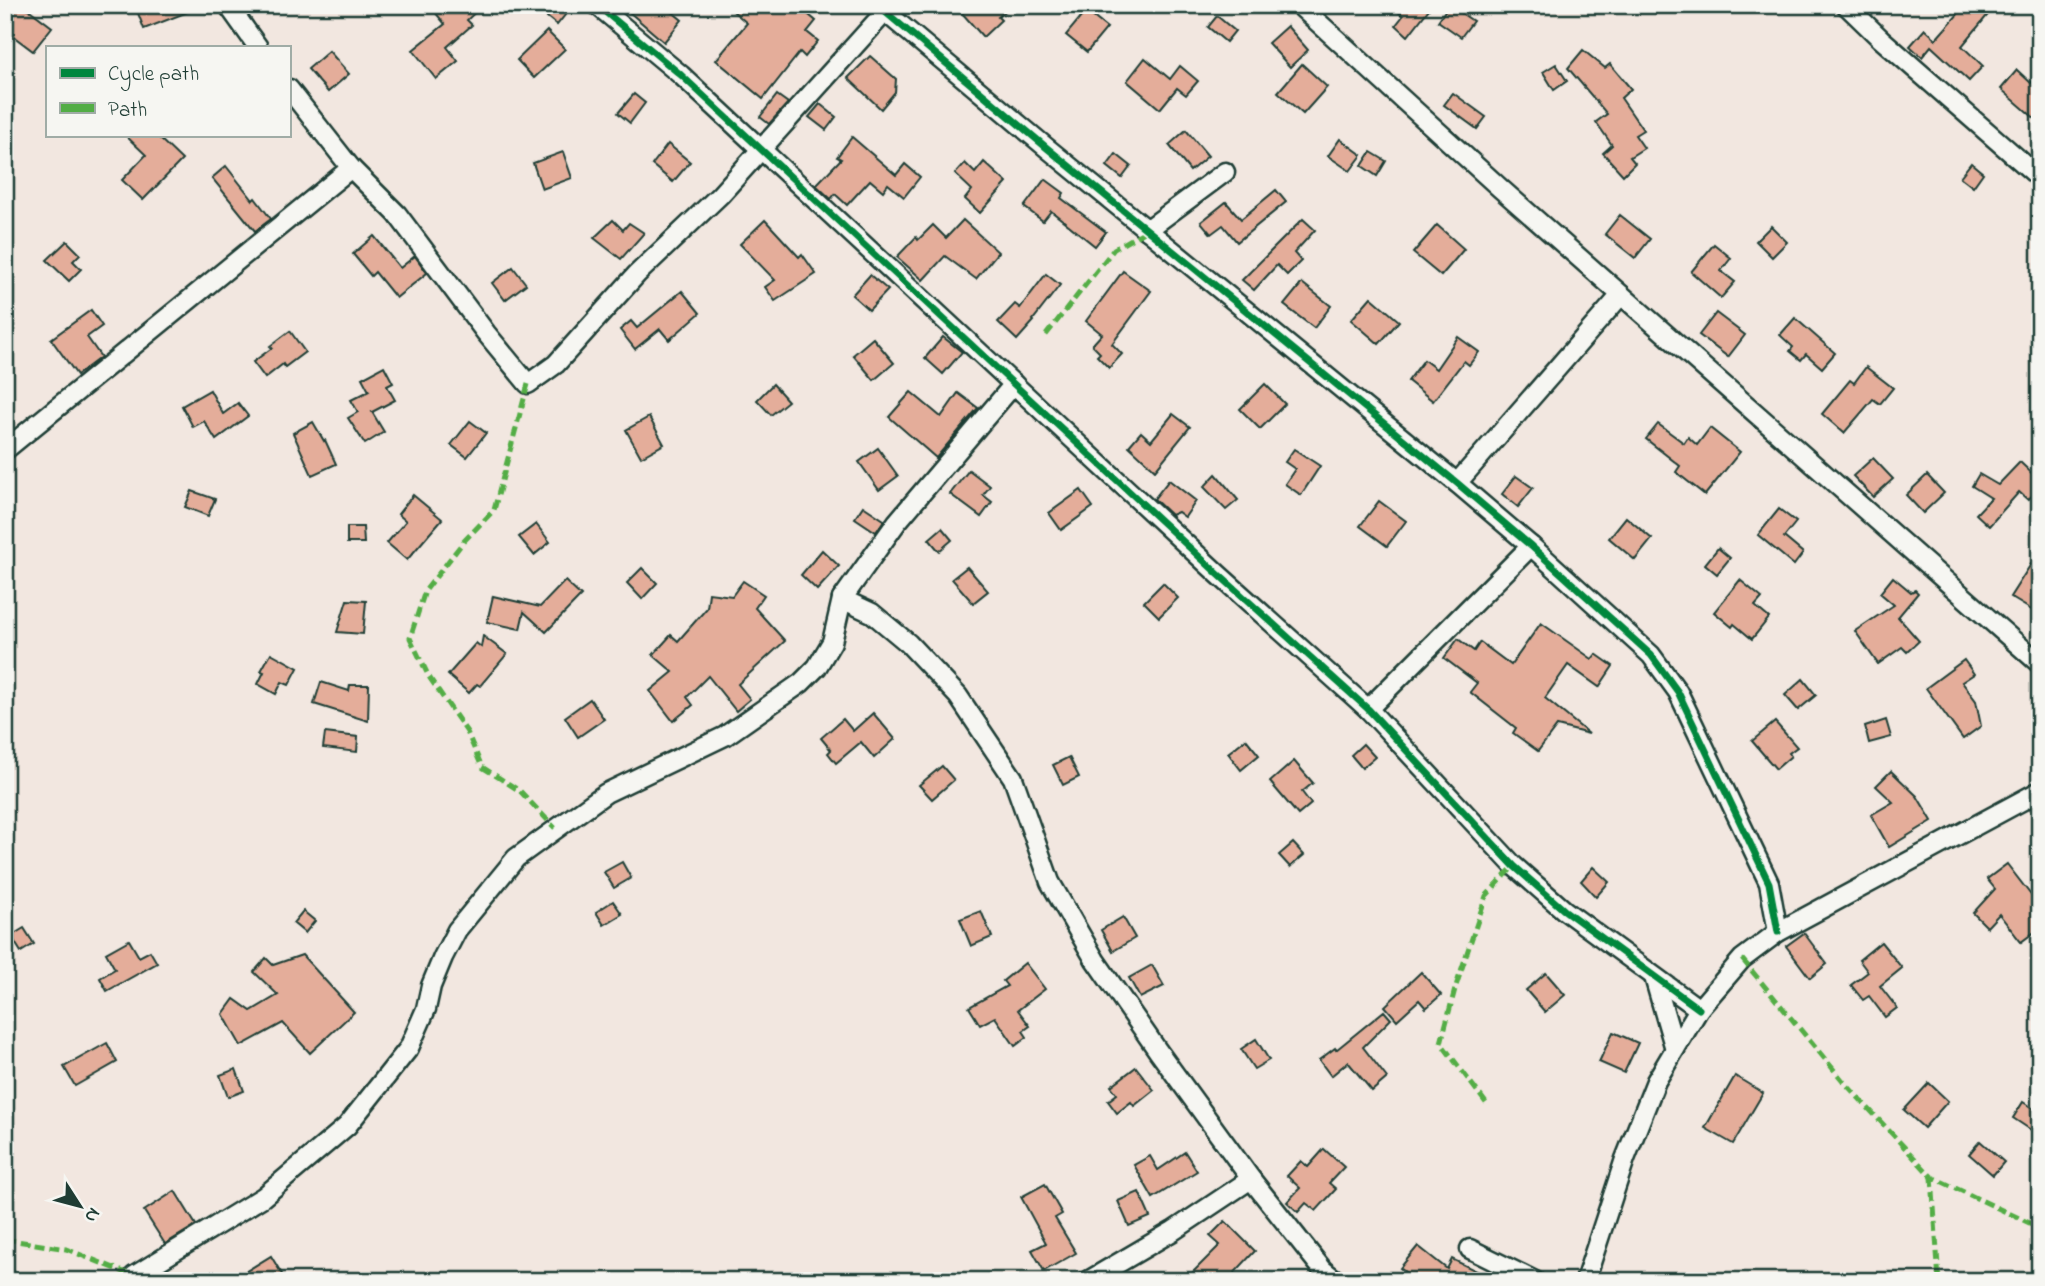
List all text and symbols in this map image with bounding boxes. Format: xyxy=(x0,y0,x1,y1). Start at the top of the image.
legend xyxy=(46,46,290,136)
text: Cycle path xyxy=(108,60,199,92)
text: Path xyxy=(108,96,147,126)
north arrow xyxy=(46,1170,116,1240)
text: N xyxy=(77,1201,106,1228)

